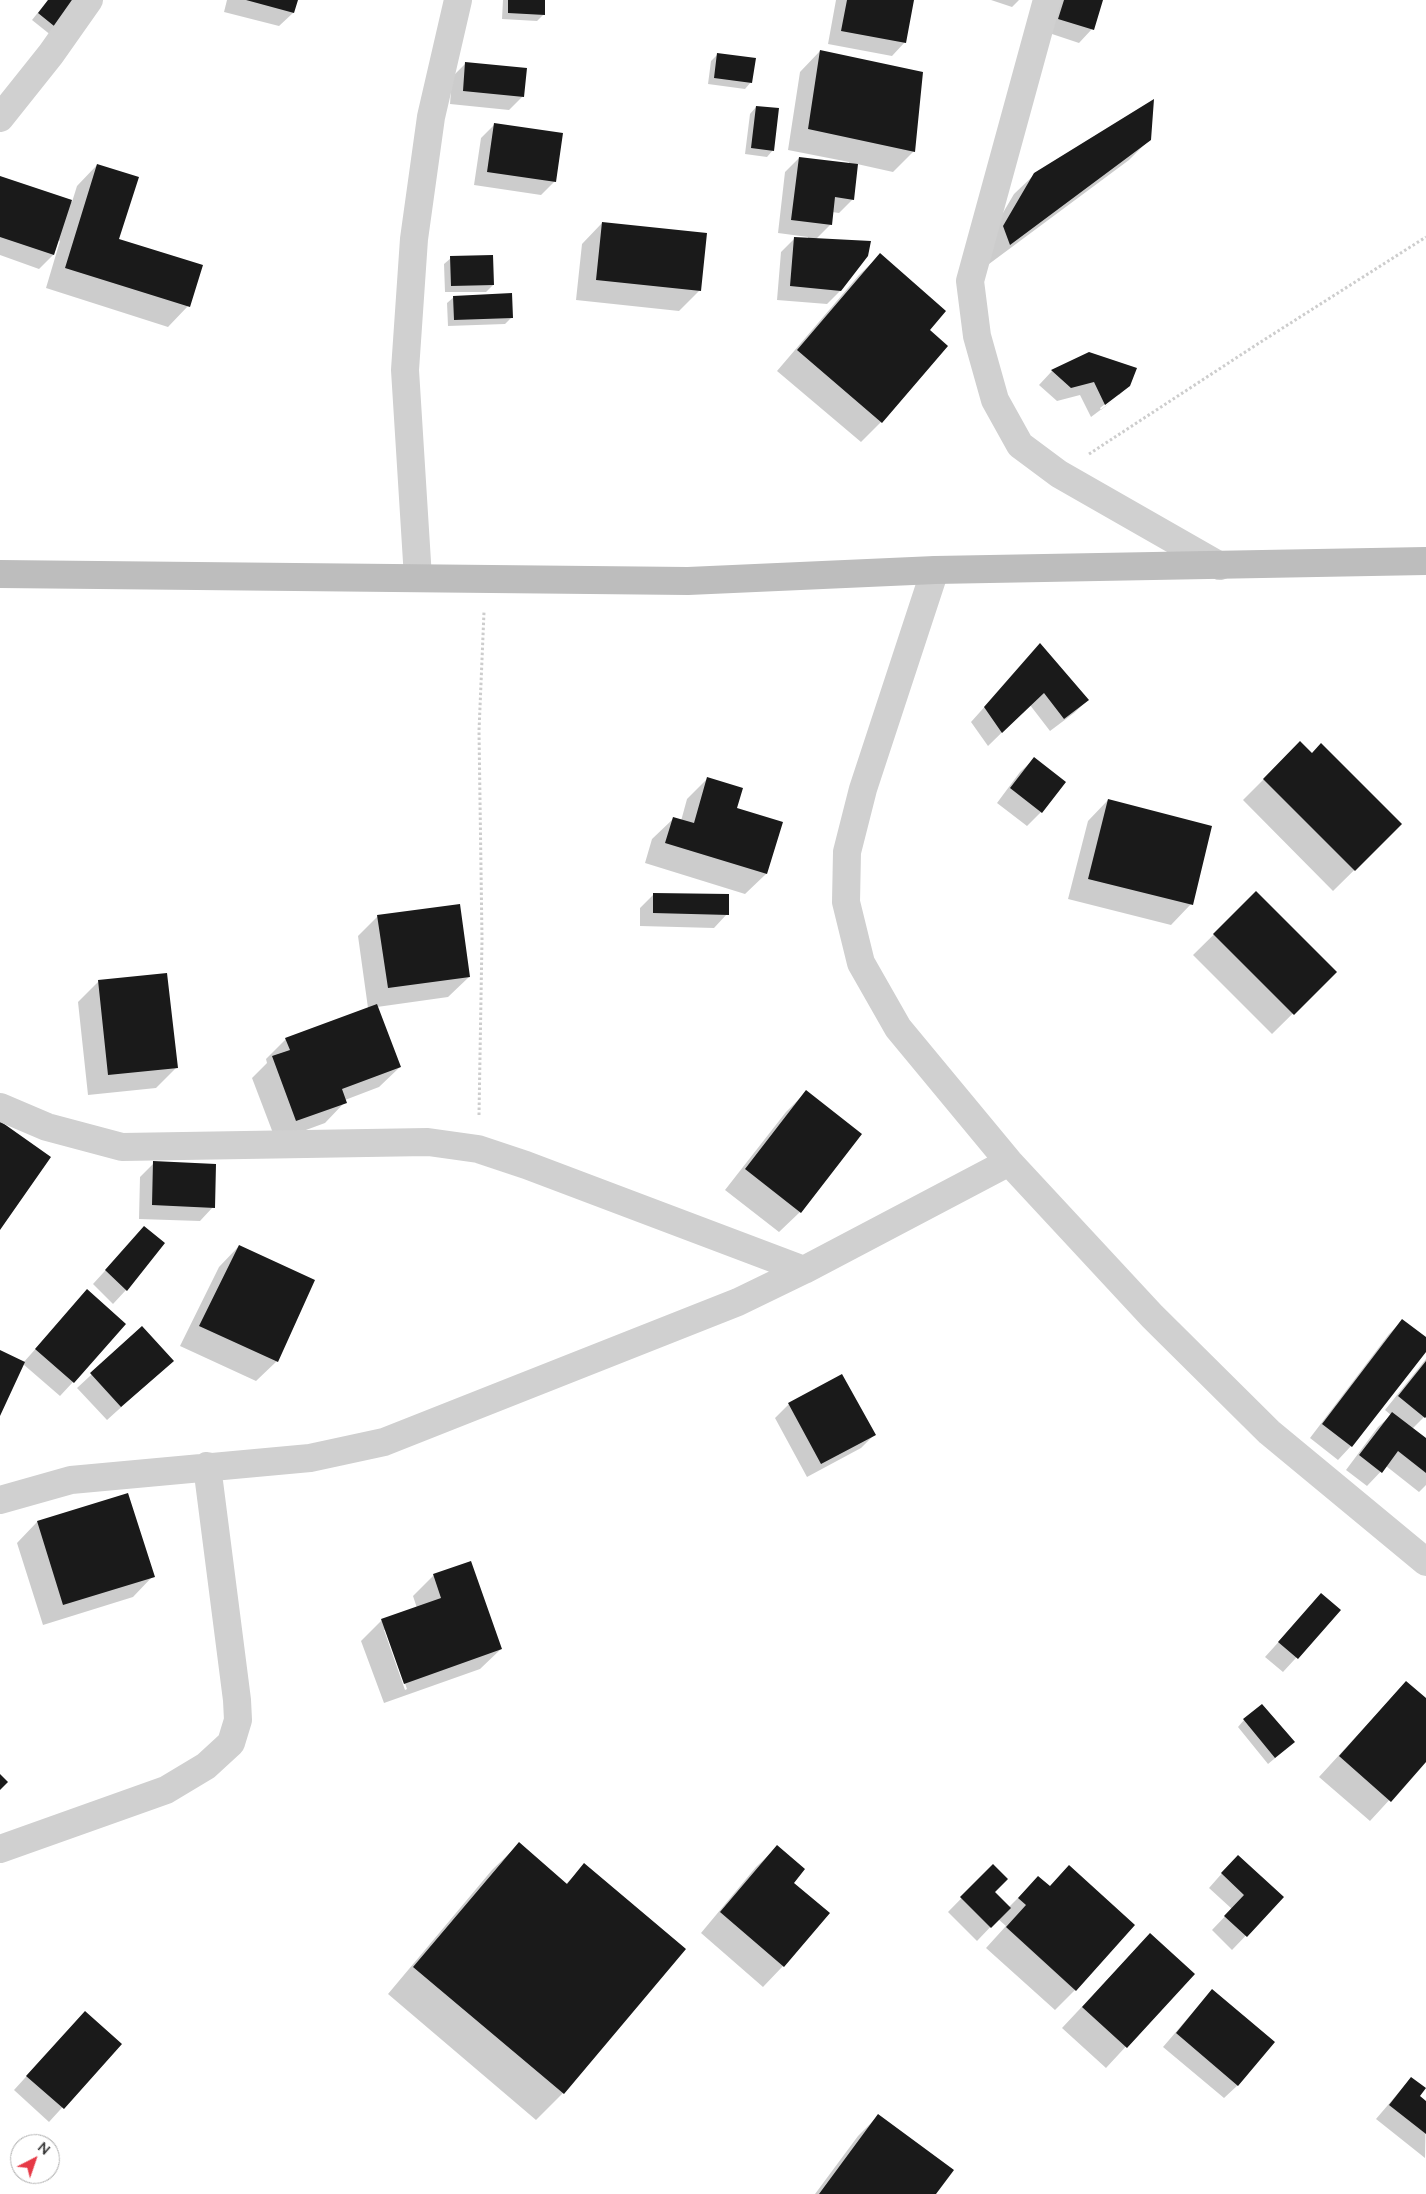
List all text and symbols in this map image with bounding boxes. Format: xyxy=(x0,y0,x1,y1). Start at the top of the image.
north arrow xyxy=(10,2134,60,2184)
text: N xyxy=(35,2138,54,2158)

